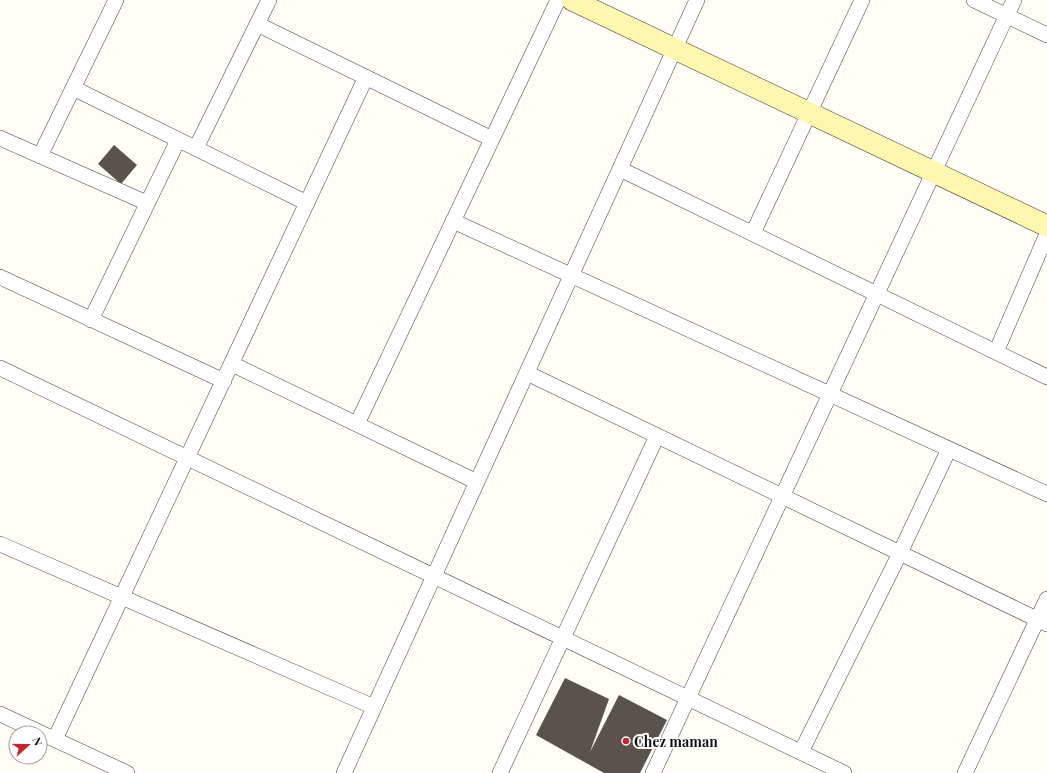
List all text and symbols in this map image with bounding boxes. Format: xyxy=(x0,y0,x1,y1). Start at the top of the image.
north arrow xyxy=(8,725,48,765)
place label: Chez maman xyxy=(634,732,718,751)
text: N xyxy=(29,735,46,748)
marker: Chez maman xyxy=(621,736,631,746)

